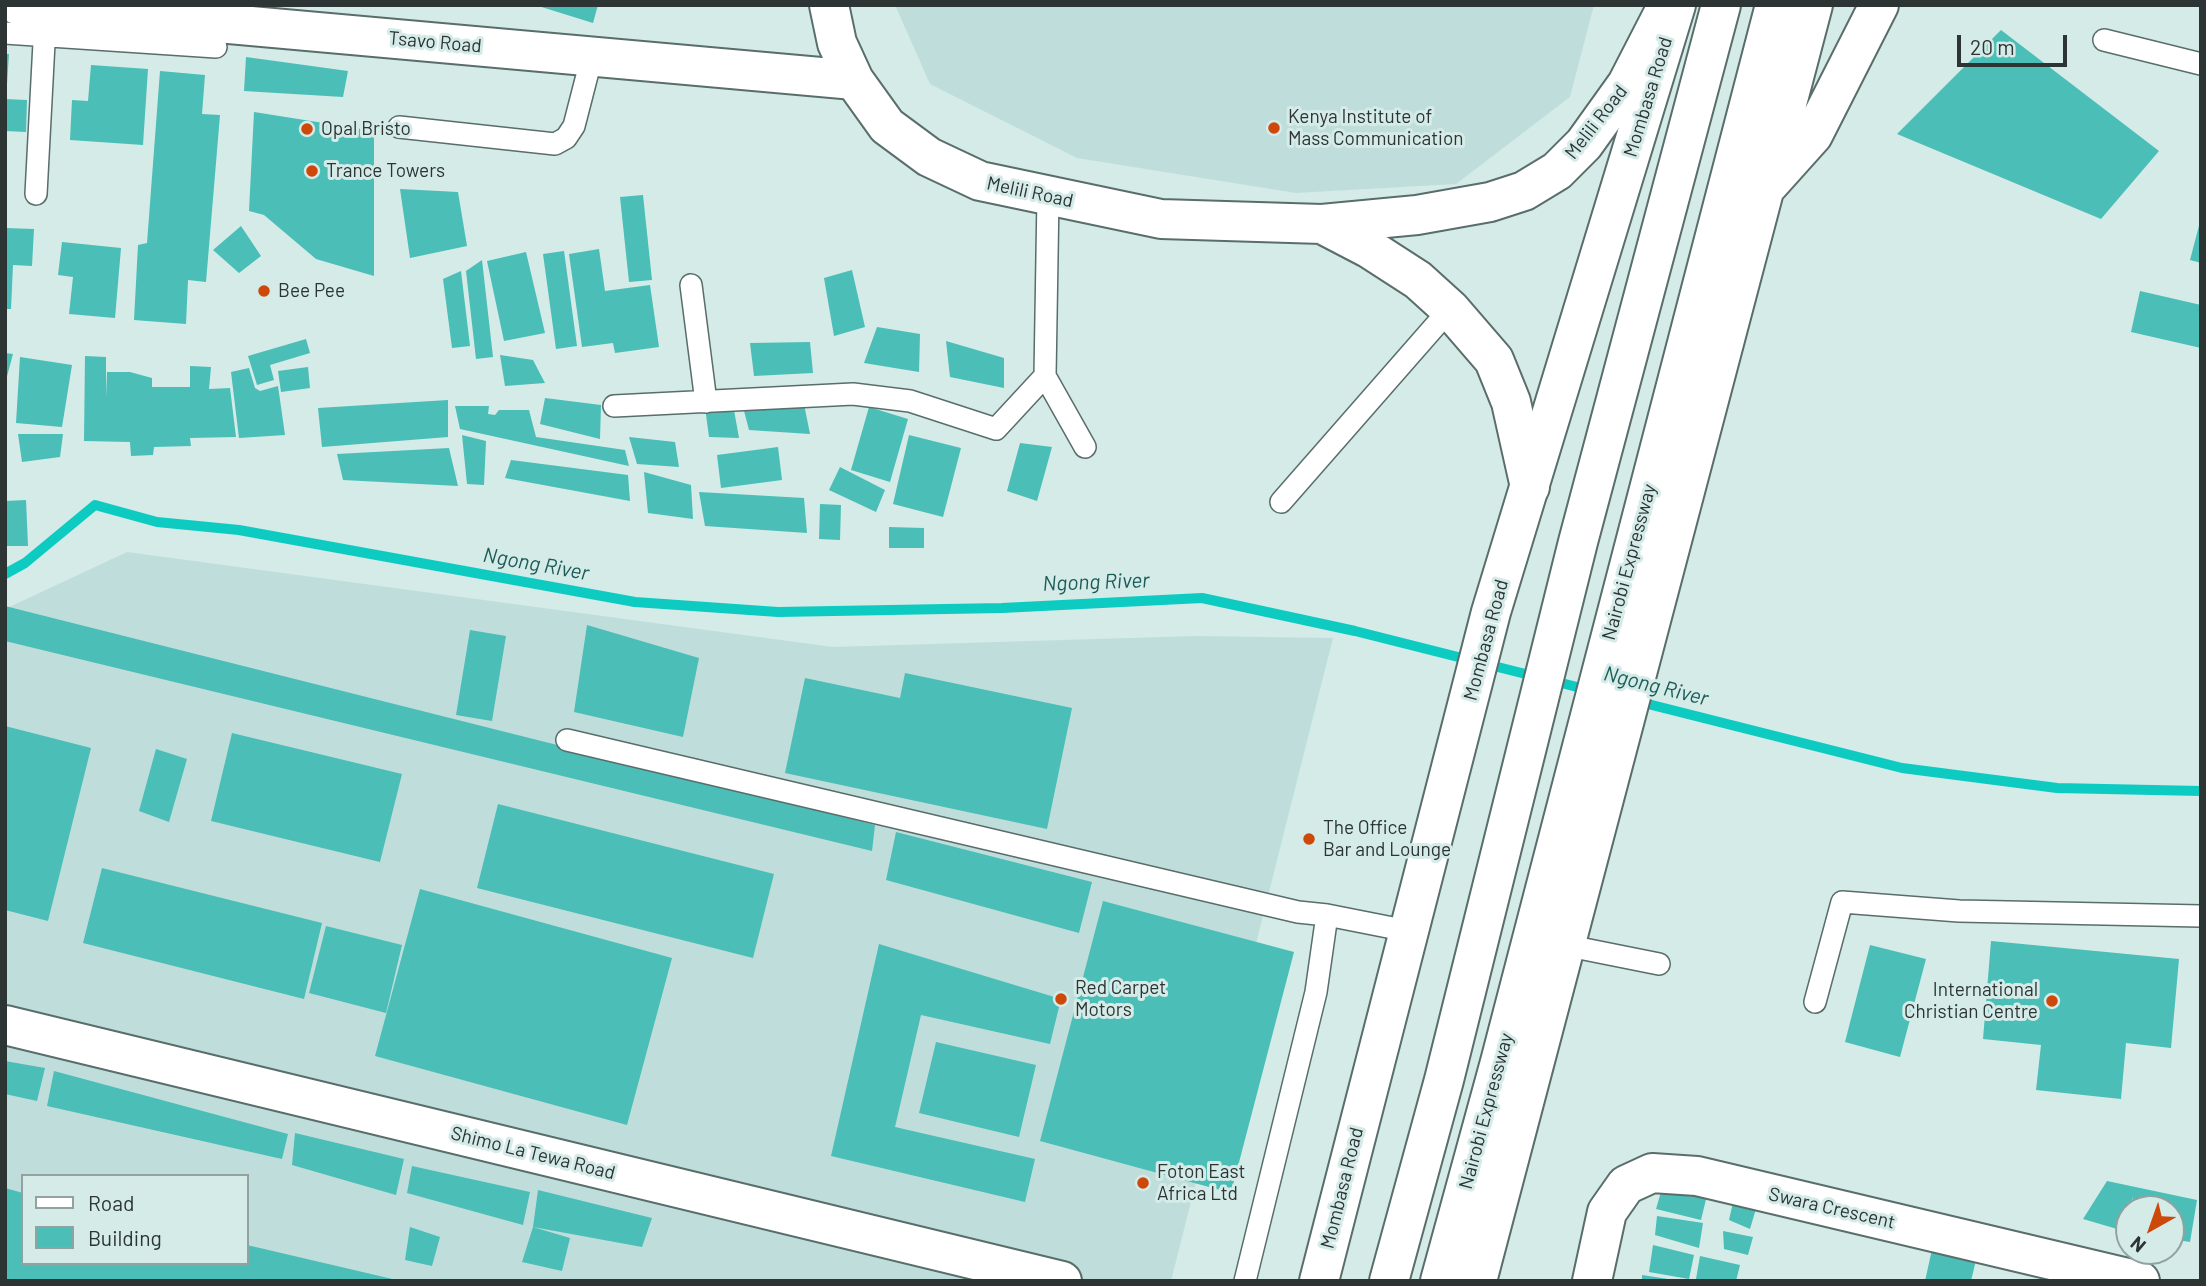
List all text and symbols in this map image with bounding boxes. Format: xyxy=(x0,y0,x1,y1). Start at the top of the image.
scale bar xyxy=(1961,21,2071,65)
street label: Tsavo Road xyxy=(387,27,483,57)
street label: Mombasa Road xyxy=(1619,34,1677,160)
text: 20 m xyxy=(1970,34,2015,59)
street label: Melili Road xyxy=(1560,80,1632,164)
place label: Kenya Institute of Mass Communication xyxy=(1288,106,1464,150)
place label: Opal Bristo xyxy=(321,118,411,140)
marker: Kenya Institute of Mass Communication xyxy=(1266,120,1282,136)
marker: Opal Bristo xyxy=(299,121,315,137)
place label: Trance Towers xyxy=(326,160,445,182)
marker: Trance Towers xyxy=(304,163,320,179)
street label: Melili Road xyxy=(985,172,1075,212)
place label: Bee Pee xyxy=(278,280,345,302)
marker: Bee Pee xyxy=(256,283,272,299)
street label: Nairobi Expressway xyxy=(1597,481,1661,643)
water label: Ngong River xyxy=(481,542,591,586)
water label: Ngong River xyxy=(1042,568,1150,596)
street label: Mombasa Road xyxy=(1459,577,1513,703)
water label: Ngong River xyxy=(1601,661,1711,711)
place label: The Office Bar and Lounge xyxy=(1323,817,1451,861)
marker: The Office Bar and Lounge xyxy=(1301,831,1317,847)
place label: Red Carpet Motors xyxy=(1075,977,1166,1021)
place label: International Christian Centre xyxy=(1904,979,2038,1023)
marker: Red Carpet Motors xyxy=(1053,991,1069,1007)
marker: International Christian Centre xyxy=(2044,993,2060,1009)
street label: Nairobi Expressway xyxy=(1454,1030,1518,1192)
street label: Shimo La Tewa Road xyxy=(448,1122,618,1184)
street label: Mombasa Road xyxy=(1316,1125,1368,1251)
place label: Foton East Africa Ltd xyxy=(1157,1161,1246,1205)
legend xyxy=(21,1174,248,1265)
marker: Foton East Africa Ltd xyxy=(1135,1175,1151,1191)
street label: Swara Crescent xyxy=(1766,1182,1898,1234)
text: Road xyxy=(88,1190,134,1215)
north arrow xyxy=(2115,1195,2185,1265)
text: Building xyxy=(88,1225,162,1250)
text: N xyxy=(2125,1232,2150,1258)

